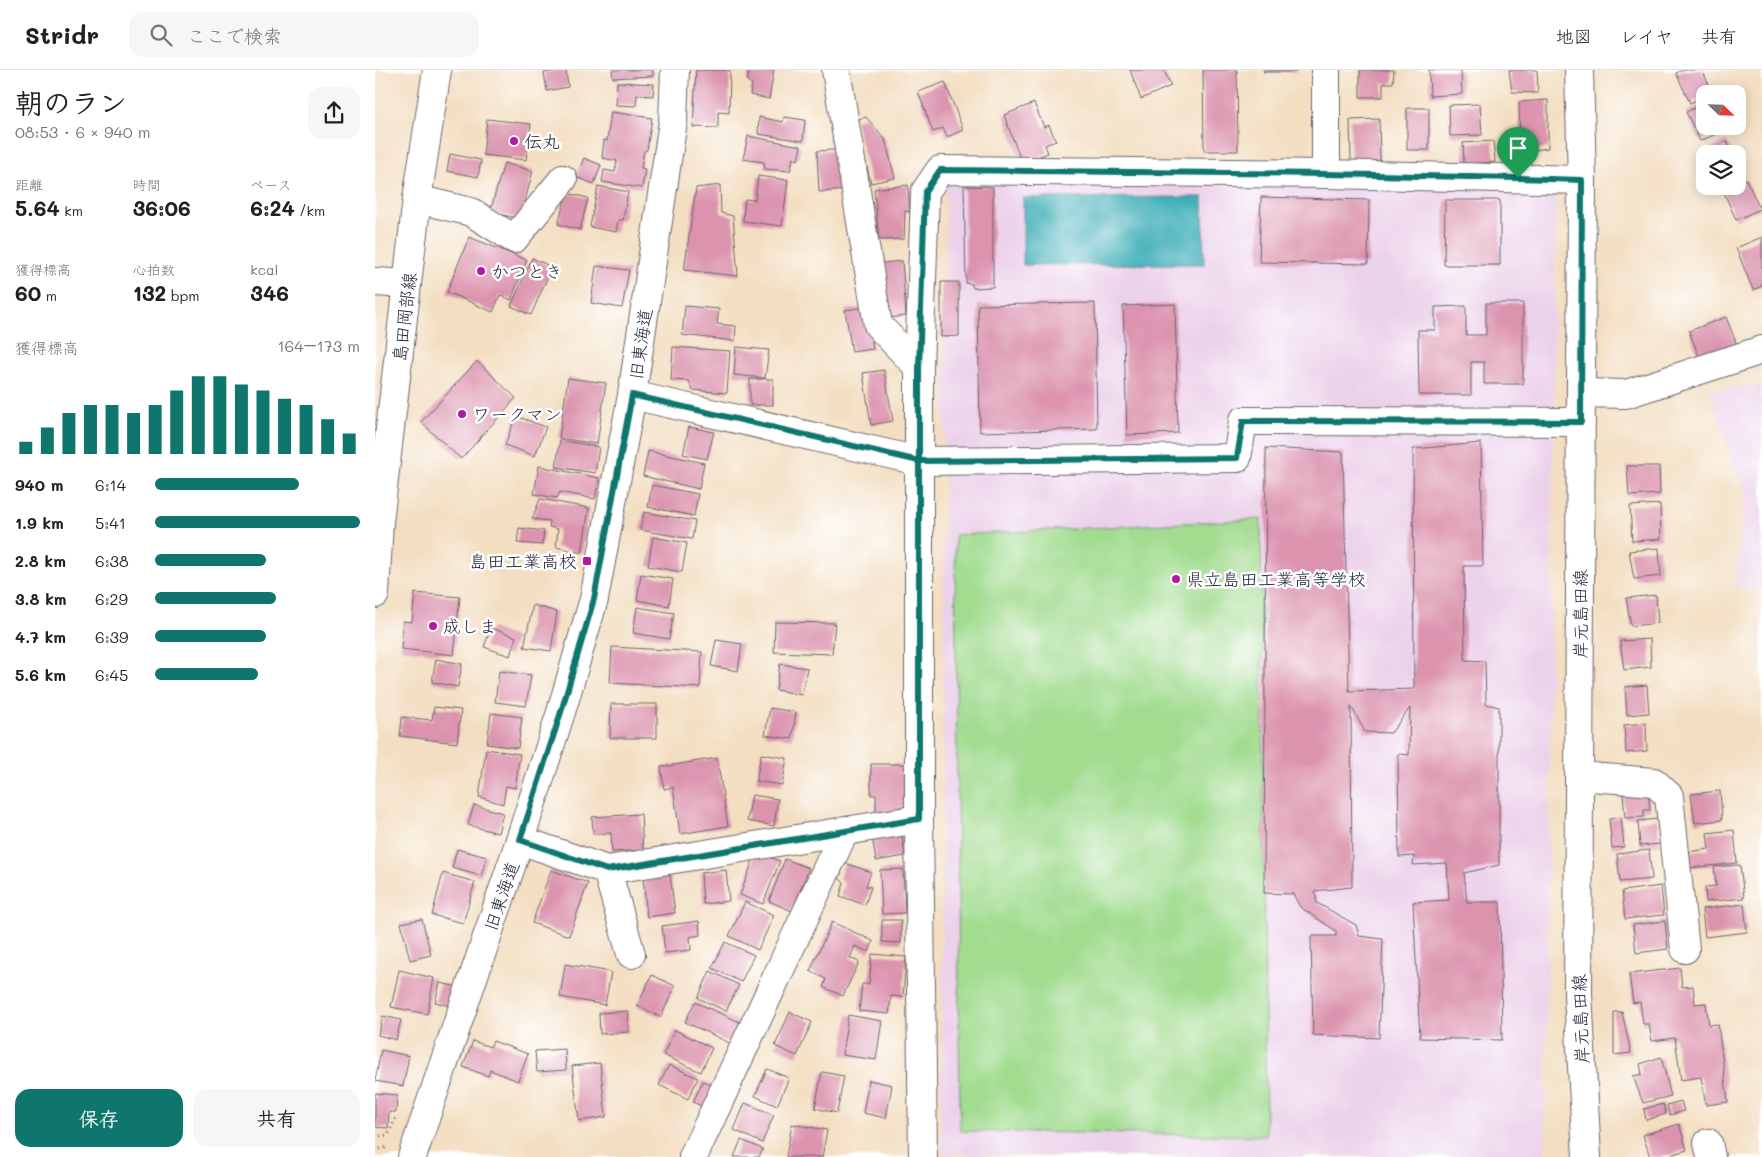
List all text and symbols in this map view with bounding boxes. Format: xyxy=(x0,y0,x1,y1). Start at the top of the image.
search box xyxy=(129,12,479,57)
text: Stridr xyxy=(25,19,99,50)
icon: search xyxy=(147,21,175,49)
text: ここで検索 xyxy=(187,23,282,48)
text: 地図 xyxy=(1556,24,1592,48)
text: レイヤ xyxy=(1620,24,1673,48)
text: 共有 xyxy=(1701,24,1737,48)
text: 朝のラン xyxy=(15,84,127,120)
north arrow xyxy=(1696,85,1746,135)
map controls xyxy=(1696,85,1746,195)
button: share xyxy=(308,87,360,139)
text: 08:53 · 6 × 940 m xyxy=(15,121,151,142)
pin xyxy=(1497,127,1539,178)
place label: 伝丸 xyxy=(524,129,560,153)
icon: arrive xyxy=(1504,134,1532,162)
marker: 伝丸 xyxy=(508,135,520,147)
button: layers xyxy=(1696,145,1746,195)
text: 距離 xyxy=(15,175,43,194)
text: 時間 xyxy=(133,175,161,194)
text: ペース xyxy=(250,175,292,194)
text: 5.64 xyxy=(15,194,60,221)
text: 36:06 xyxy=(133,194,191,221)
text: 6:24 xyxy=(250,194,295,221)
text: km xyxy=(60,201,83,220)
text: /km xyxy=(295,201,325,220)
place label: かつとき xyxy=(491,259,563,283)
text: 獲得標高 xyxy=(15,260,71,279)
text: 心拍数 xyxy=(133,260,175,279)
text: kcal xyxy=(250,260,278,279)
marker: かつとき xyxy=(475,265,487,277)
street label: 島田岡部線 xyxy=(387,271,421,363)
text: 60 xyxy=(15,279,41,306)
text: 132 xyxy=(133,279,166,306)
text: 346 xyxy=(250,279,289,306)
text: m xyxy=(41,286,57,305)
text: bpm xyxy=(166,286,200,305)
street label: 旧東海道 xyxy=(623,307,657,381)
text: 164–173 m xyxy=(277,335,360,356)
text: 獲得標高 xyxy=(15,337,79,358)
place label: ワークマン xyxy=(472,402,562,426)
marker: ワークマン xyxy=(456,408,468,420)
text: 940 m xyxy=(15,474,64,495)
text: 6:14 xyxy=(95,474,126,495)
text: 1.9 km xyxy=(15,512,64,533)
text: 5:41 xyxy=(95,512,126,533)
place label: 島田工業高校 xyxy=(469,549,577,573)
text: 2.8 km xyxy=(15,550,66,571)
text: 6:38 xyxy=(95,550,129,571)
marker: 島田工業高校 xyxy=(581,555,593,567)
place label: 県立島田工業高等学校 xyxy=(1186,567,1366,591)
street label: 岸元島田線 xyxy=(1568,569,1592,659)
marker: 県立島田工業高等学校 xyxy=(1170,573,1182,585)
text: 3.8 km xyxy=(15,588,67,609)
text: 6:29 xyxy=(95,588,128,609)
place label: 成しま xyxy=(443,614,497,638)
marker: 成しま xyxy=(427,620,439,632)
text: 4.7 km xyxy=(15,626,66,647)
text: 6:39 xyxy=(95,626,128,647)
text: 5.6 km xyxy=(15,664,66,685)
text: 6:45 xyxy=(95,664,128,685)
street label: 旧東海道 xyxy=(478,858,524,934)
street label: 岸元島田線 xyxy=(1566,974,1594,1064)
button: 保存 xyxy=(15,1089,183,1147)
button: 共有 xyxy=(193,1089,360,1147)

